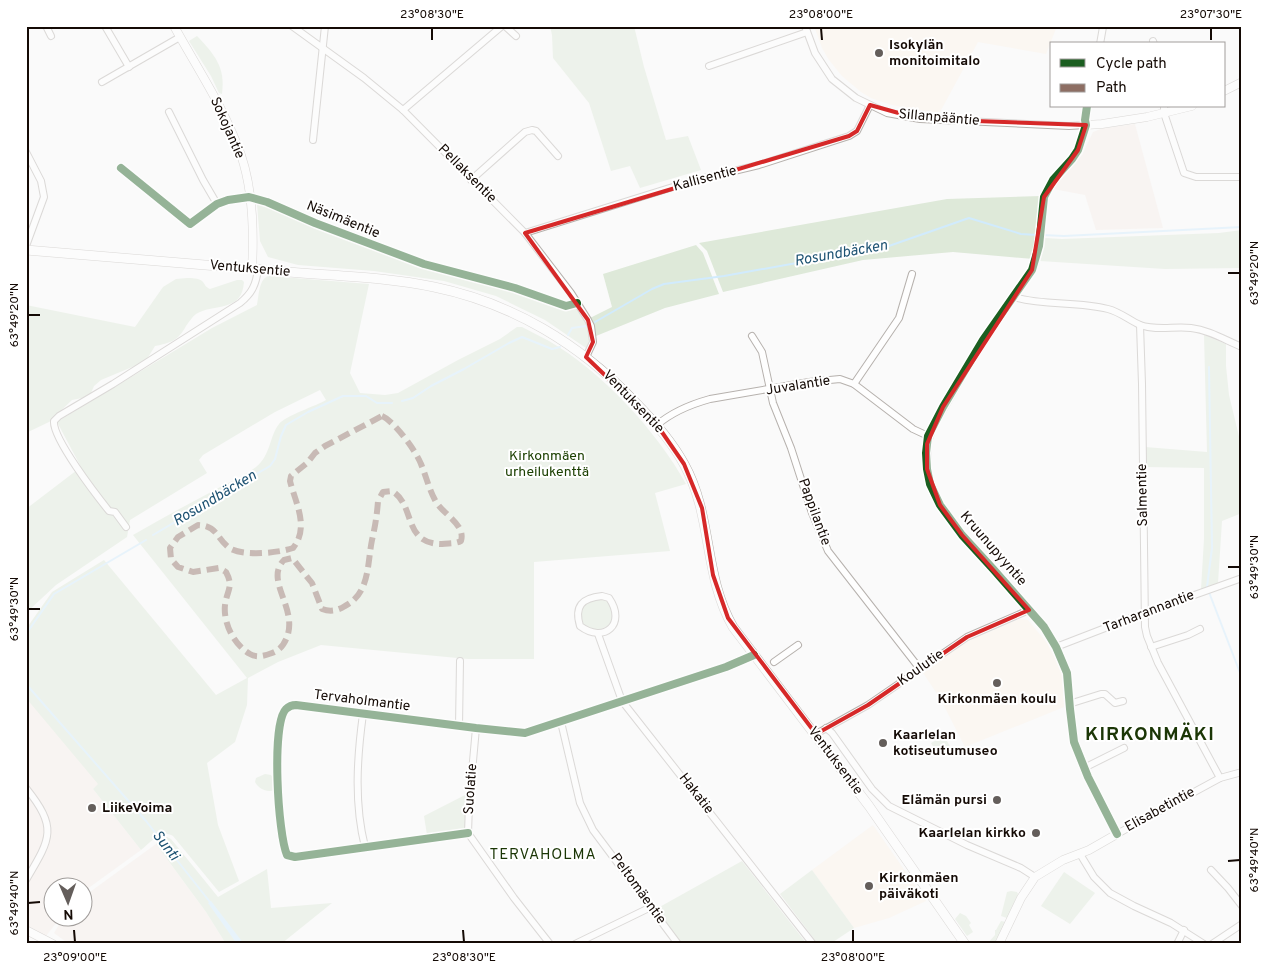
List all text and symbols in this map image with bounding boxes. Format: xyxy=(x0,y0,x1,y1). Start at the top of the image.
text: 23°08'30"E xyxy=(400,7,464,23)
text: 23°08'00"E xyxy=(789,7,853,23)
text: 23°07'30"E xyxy=(1180,7,1242,23)
place label: Isokylän monitoimitalo xyxy=(889,37,980,70)
legend xyxy=(1050,42,1226,108)
marker: Isokylän monitoimitalo xyxy=(873,47,885,59)
text: Cycle path xyxy=(1096,55,1167,74)
text: Path xyxy=(1096,79,1127,98)
street label: Sokojantie xyxy=(206,95,248,161)
street label: Sillanpääntie xyxy=(898,106,980,130)
street label: Pellaksentie xyxy=(434,141,500,207)
street label: Kallisentie xyxy=(671,162,739,196)
street label: Näsimäentie xyxy=(304,198,382,242)
water label: Rosundbäcken xyxy=(793,236,889,272)
text: 63°49'20"N xyxy=(1247,241,1263,305)
street label: Ventuksentie xyxy=(209,257,291,281)
text: 63°49'20"N xyxy=(7,283,23,347)
street label: Ventuksentie xyxy=(599,367,667,437)
street label: Juvalantie xyxy=(765,373,831,399)
park label: Kirkonmäen urheilukenttä xyxy=(505,448,589,481)
street label: Salmentie xyxy=(1134,463,1152,527)
water label: Rosundbäcken xyxy=(170,467,260,531)
street label: Pappilantie xyxy=(794,476,834,548)
street label: Kruunupyyntie xyxy=(956,508,1030,590)
text: 63°49'30"N xyxy=(1247,535,1263,599)
text: 63°49'30"N xyxy=(7,577,23,641)
street label: Tarharannantie xyxy=(1101,587,1197,637)
street label: Koulutie xyxy=(895,646,947,690)
marker: Kirkonmäen koulu xyxy=(991,677,1003,689)
street label: Tervaholmantie xyxy=(313,687,411,715)
place label: Kirkonmäen koulu xyxy=(937,691,1057,708)
district label: KIRKONMÄKI xyxy=(1085,722,1215,747)
street label: Ventuksentie xyxy=(804,724,866,798)
place label: Kaarlelan kotiseutumuseo xyxy=(893,727,998,760)
marker: Kaarlelan kotiseutumuseo xyxy=(877,737,889,749)
street label: Suolatie xyxy=(461,763,481,815)
street label: Hakatie xyxy=(675,770,717,818)
street label: Elisabetintie xyxy=(1122,784,1198,836)
place label: Elämän pursi xyxy=(902,792,987,809)
marker: Elämän pursi xyxy=(991,794,1003,806)
place label: LiikeVoima xyxy=(102,800,172,817)
marker: LiikeVoima xyxy=(86,802,98,814)
place label: Kaarlelan kirkko xyxy=(919,825,1026,842)
water label: Sunti xyxy=(147,827,184,866)
marker: Kaarlelan kirkko xyxy=(1030,827,1042,839)
text: 63°49'40"N xyxy=(1247,828,1263,892)
district label: TERVAHOLMA xyxy=(489,846,597,865)
street label: Peltomäentie xyxy=(607,850,669,928)
place label: Kirkonmäen päiväkoti xyxy=(879,870,959,903)
text: 63°49'40"N xyxy=(7,871,23,935)
north arrow xyxy=(42,878,92,928)
marker: Kirkonmäen päiväkoti xyxy=(863,880,875,892)
text: N xyxy=(63,905,74,922)
text: 23°09'00"E xyxy=(43,950,107,966)
text: 23°08'30"E xyxy=(432,950,496,966)
text: 23°08'00"E xyxy=(821,950,885,966)

